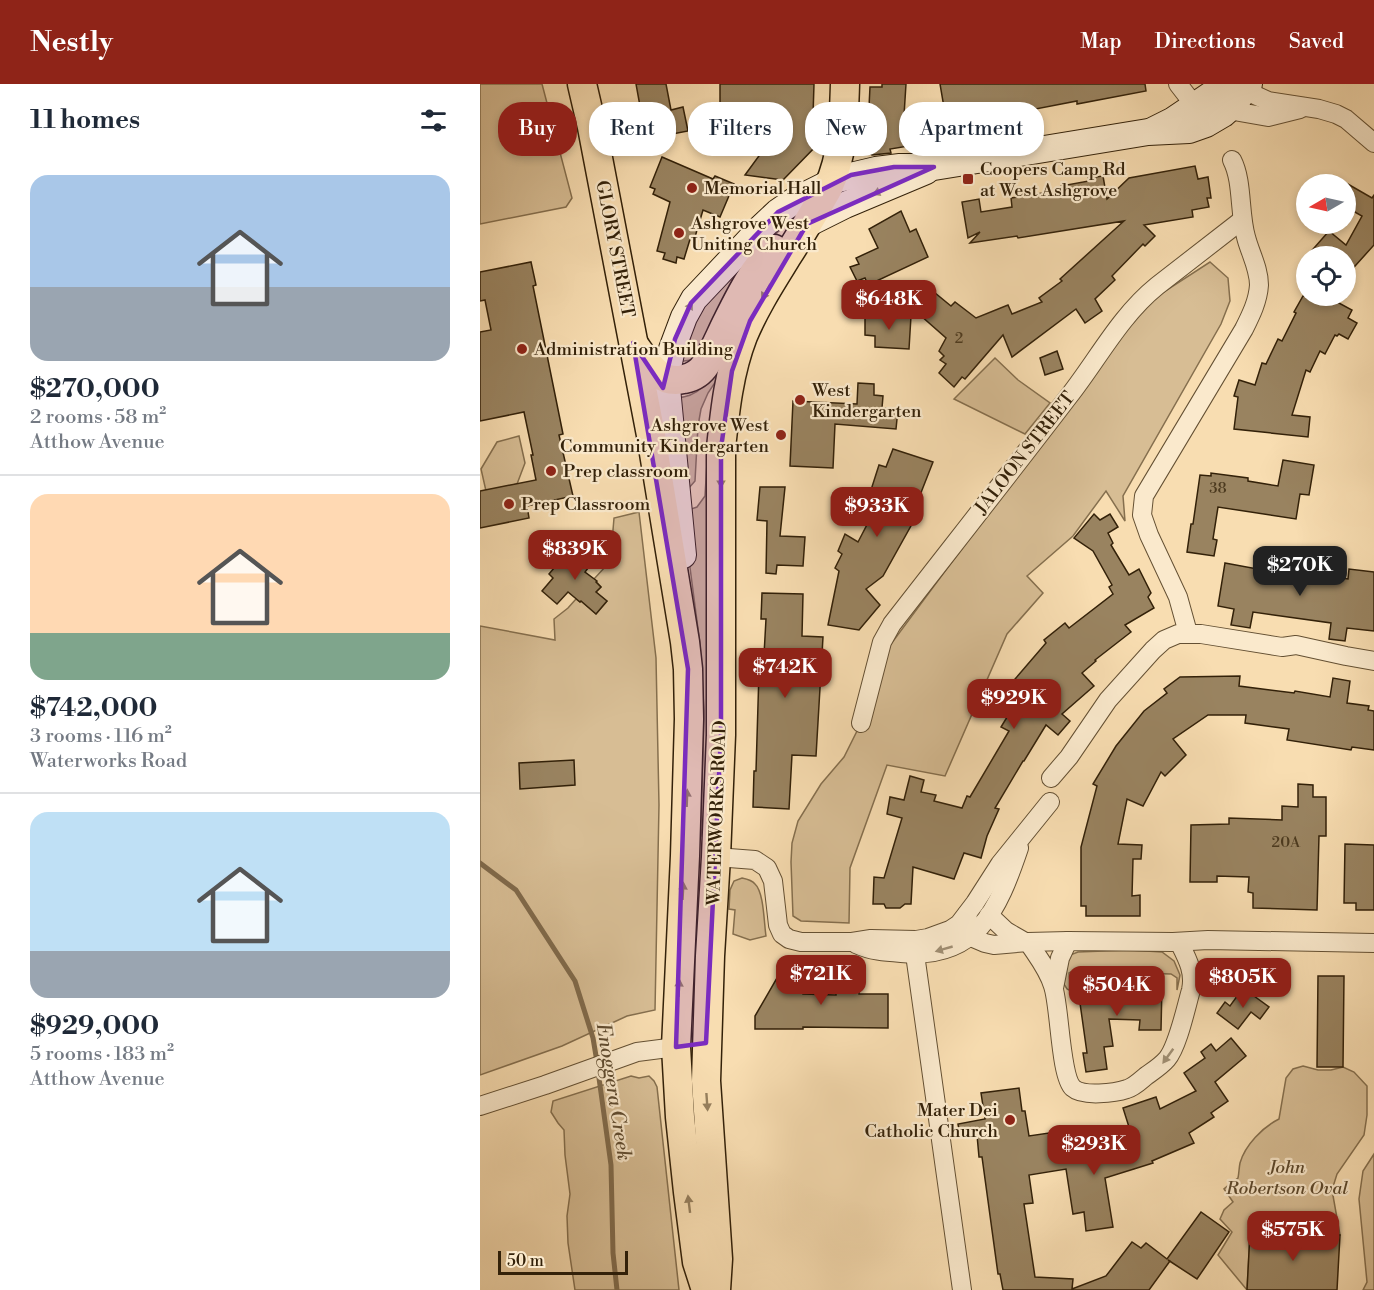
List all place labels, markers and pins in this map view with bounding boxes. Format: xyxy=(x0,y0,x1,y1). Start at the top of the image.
place label: Coopers Camp Rd at West Ashgrove xyxy=(980,158,1126,202)
marker: Coopers Camp Rd at West Ashgrove xyxy=(961,172,975,186)
place label: Memorial Hall xyxy=(704,177,822,200)
marker: Memorial Hall xyxy=(685,181,699,195)
place label: Ashgrove West Uniting Church xyxy=(690,212,817,256)
marker: Ashgrove West Uniting Church xyxy=(672,226,686,240)
pin: $648K xyxy=(847,280,931,331)
place label: Administration Building xyxy=(533,338,734,361)
marker: Administration Building xyxy=(515,342,529,356)
place label: West Kindergarten xyxy=(811,379,922,423)
marker: West Kindergarten xyxy=(793,393,807,407)
place label: Ashgrove West Community Kindergarten xyxy=(560,414,770,458)
marker: Ashgrove West Community Kindergarten xyxy=(774,428,788,442)
place label: Prep classroom xyxy=(563,460,689,483)
marker: Prep classroom xyxy=(544,464,558,478)
pin: $933K xyxy=(835,487,919,538)
place label: Prep Classroom xyxy=(521,493,651,516)
marker: Prep Classroom xyxy=(502,497,516,511)
pin: $839K xyxy=(533,530,617,581)
pin: $270K xyxy=(1258,546,1342,597)
pin: $742K xyxy=(743,648,827,699)
pin: $929K xyxy=(972,679,1056,730)
pin: $721K xyxy=(779,955,863,1006)
pin: $805K xyxy=(1201,958,1285,1009)
pin: $504K xyxy=(1075,966,1159,1017)
place label: Mater Dei Catholic Church xyxy=(864,1099,998,1143)
marker: Mater Dei Catholic Church xyxy=(1003,1113,1017,1127)
pin: $293K xyxy=(1052,1125,1136,1176)
pin: $575K xyxy=(1251,1211,1335,1262)

